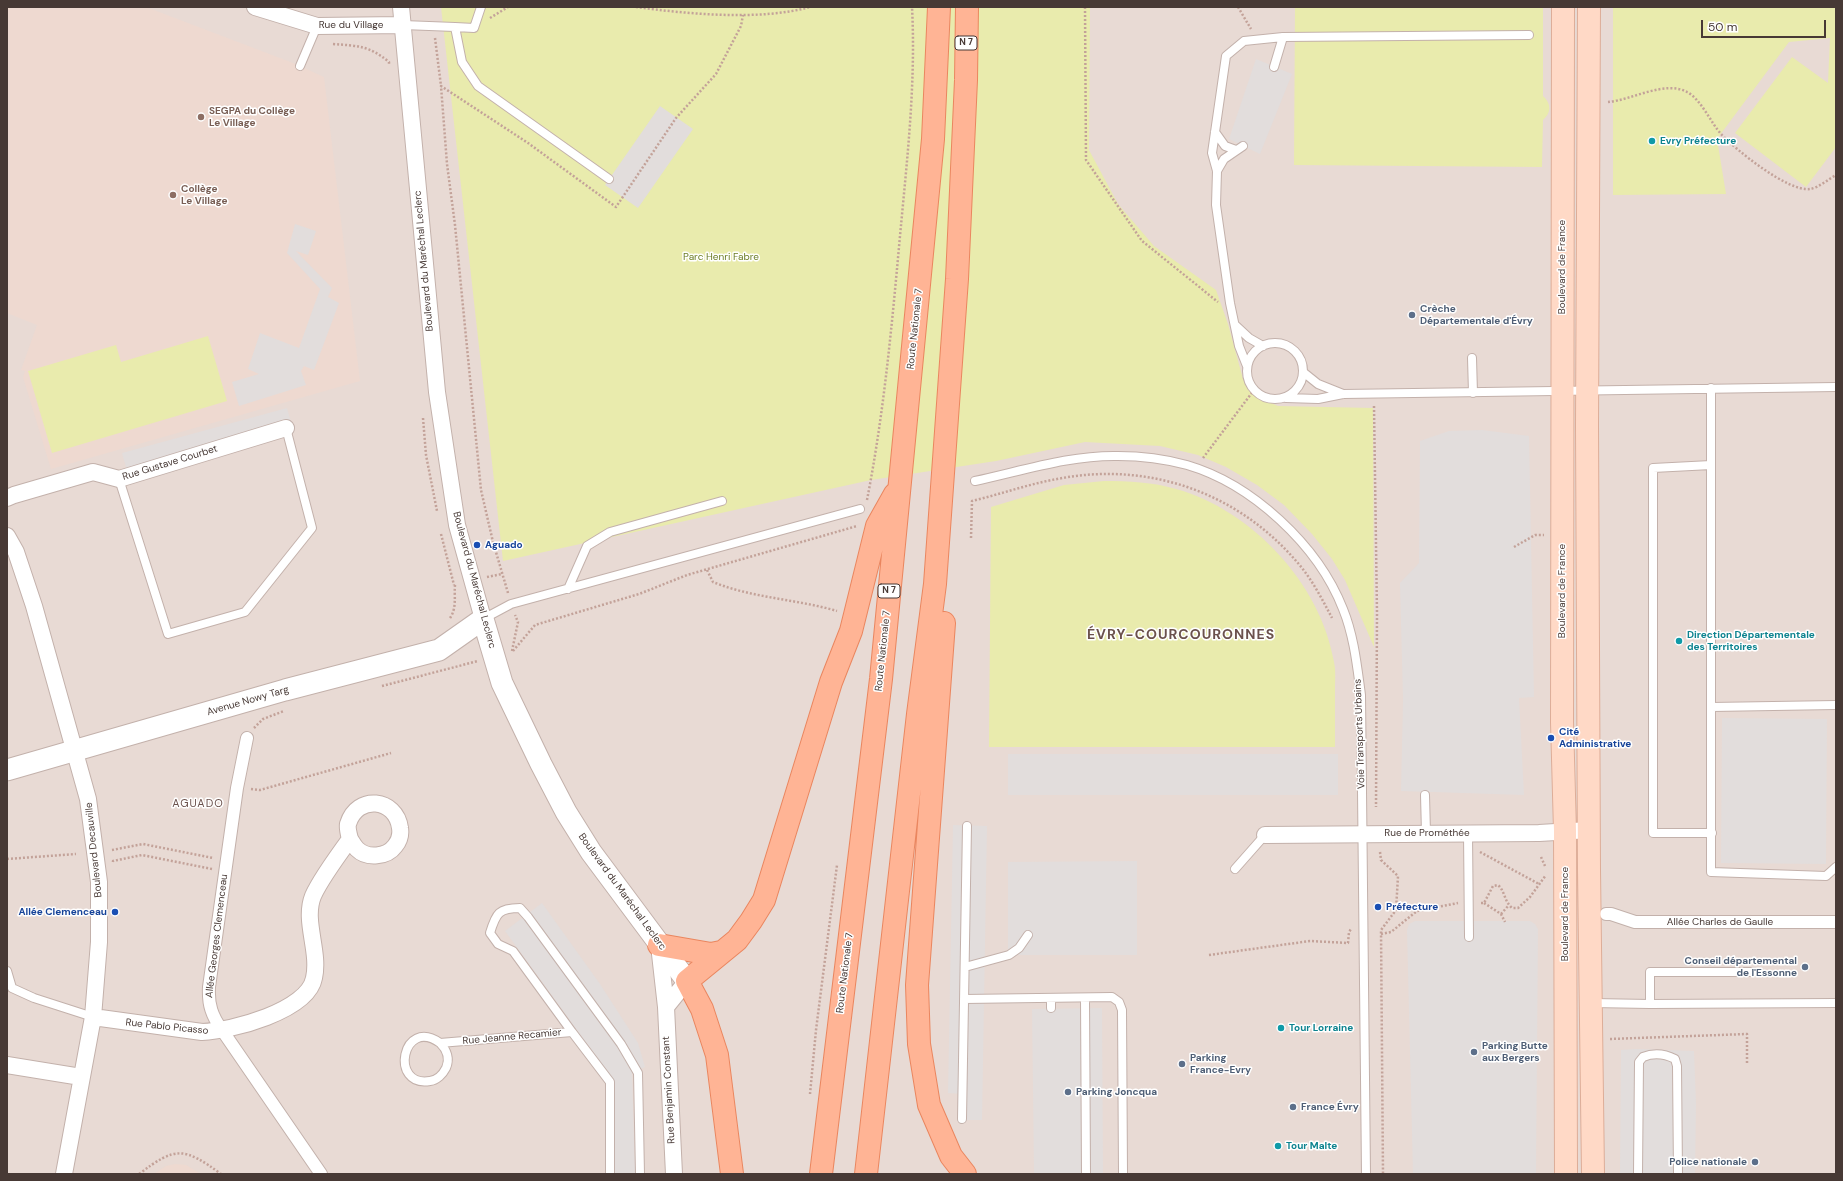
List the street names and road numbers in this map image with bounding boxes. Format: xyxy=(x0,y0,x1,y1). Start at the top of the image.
street label: Rue du Village xyxy=(319,19,383,31)
road number: N 7 xyxy=(955,36,977,50)
street label: Boulevard du Maréchal Leclerc xyxy=(412,190,436,332)
street label: Boulevard de France xyxy=(1556,220,1568,314)
street label: Route Nationale 7 xyxy=(905,288,925,370)
street label: Rue Gustave Courbet xyxy=(121,443,219,483)
street label: Boulevard du Maréchal Leclerc xyxy=(450,510,498,650)
street label: Boulevard de France xyxy=(1556,544,1568,638)
road number: N 7 xyxy=(878,584,900,598)
street label: Route Nationale 7 xyxy=(873,610,893,692)
street label: Voie Transports Urbains xyxy=(1352,679,1368,789)
street label: Avenue Nowy Targ xyxy=(206,684,290,718)
street label: Boulevard Decauville xyxy=(83,802,105,898)
street label: Rue de Prométhée xyxy=(1384,827,1470,839)
street label: Boulevard du Maréchal Leclerc xyxy=(576,831,668,953)
street label: Boulevard de France xyxy=(1559,867,1571,961)
street label: Allée Georges Clemenceau xyxy=(203,873,231,999)
street label: Allée Charles de Gaulle xyxy=(1667,916,1773,928)
street label: Route Nationale 7 xyxy=(834,932,856,1014)
street label: Rue Pablo Picasso xyxy=(125,1017,209,1037)
street label: Rue Jeanne Recamier xyxy=(462,1027,562,1047)
street label: Rue Benjamin Constant xyxy=(660,1036,678,1144)

